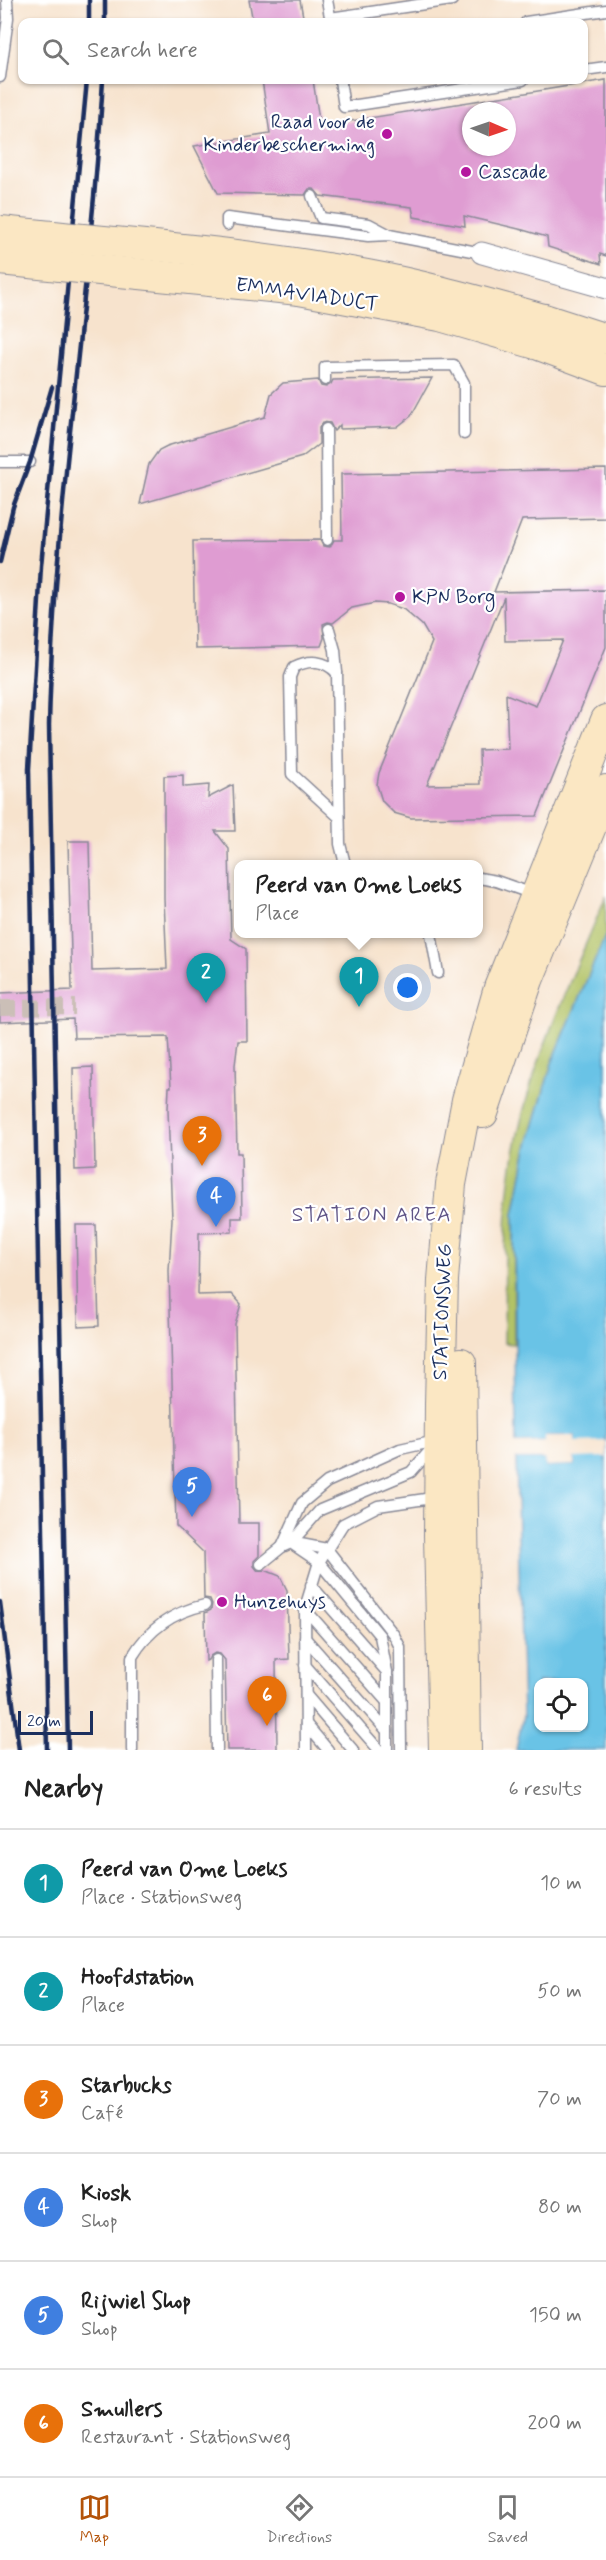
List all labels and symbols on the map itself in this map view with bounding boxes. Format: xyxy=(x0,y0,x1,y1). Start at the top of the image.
north arrow xyxy=(462,102,516,156)
place label: Raad voor de Kinderbescherming xyxy=(203,109,375,159)
marker: Raad voor de Kinderbescherming xyxy=(380,127,394,141)
place label: Cascade xyxy=(478,159,548,186)
marker: Cascade xyxy=(459,165,473,179)
street label: EMMAVIADUCT xyxy=(234,272,380,318)
place label: KPN Borg xyxy=(412,584,495,612)
marker: KPN Borg xyxy=(393,590,407,604)
pin: 2 xyxy=(186,954,226,1003)
pin: 1 xyxy=(340,958,378,1007)
your location xyxy=(393,973,422,1002)
pin: 3 xyxy=(182,1116,222,1166)
pin: 4 xyxy=(196,1178,236,1227)
district label: STATION AREA xyxy=(292,1201,452,1229)
street label: STATIONSWEG xyxy=(427,1243,459,1381)
pin: 5 xyxy=(172,1468,212,1517)
place label: Hunzehuys xyxy=(234,1589,326,1616)
marker: Hunzehuys xyxy=(215,1595,229,1609)
pin: 6 xyxy=(248,1676,286,1726)
scale bar xyxy=(18,1708,93,1736)

